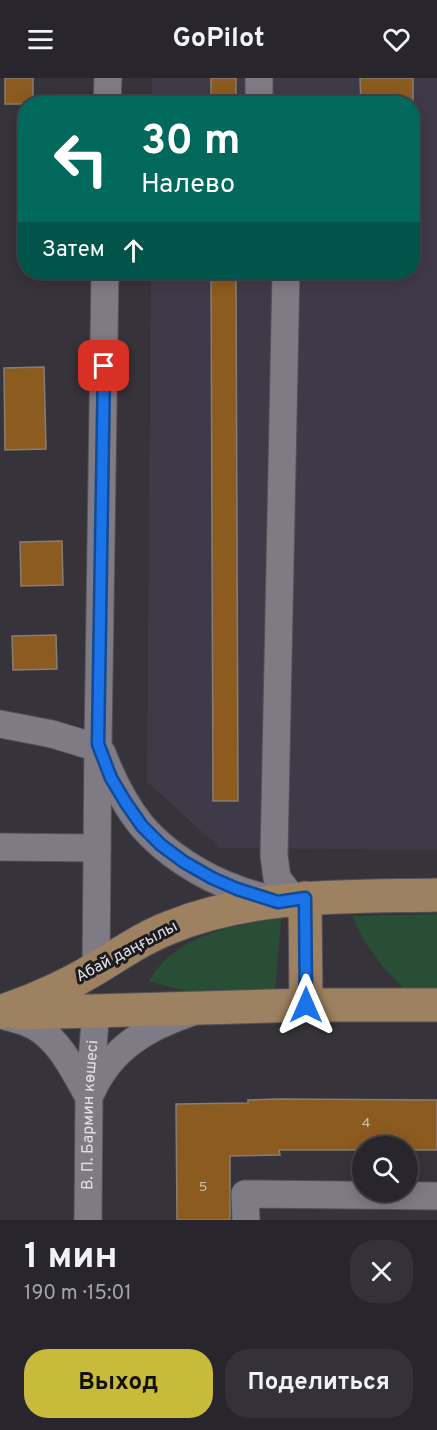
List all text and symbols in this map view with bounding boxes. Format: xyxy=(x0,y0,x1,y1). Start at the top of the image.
text: GoPilot xyxy=(172,22,265,56)
icon: menu xyxy=(24,23,57,56)
icon: heart xyxy=(380,23,413,56)
text: 30 m xyxy=(141,116,240,169)
icon: left xyxy=(42,120,120,198)
text: Налево xyxy=(141,168,235,202)
icon: ahead xyxy=(117,234,150,267)
text: Затем xyxy=(42,237,105,264)
pin xyxy=(78,340,129,391)
icon: arrive xyxy=(87,349,120,382)
street label: Абай даңғылы xyxy=(73,917,181,987)
position arrow xyxy=(274,973,338,1037)
street label: В. П. Бармин көшесі xyxy=(78,1039,104,1190)
house number: 4 xyxy=(362,1115,370,1132)
map controls xyxy=(352,1136,418,1202)
button: search xyxy=(352,1136,418,1202)
house number: 5 xyxy=(199,1179,207,1196)
text: 1 мин xyxy=(24,1235,118,1281)
button: close xyxy=(350,1240,413,1303)
text: 190 m · 15:01 xyxy=(24,1281,132,1307)
button: Выход xyxy=(24,1349,213,1418)
button: Поделиться xyxy=(225,1349,413,1418)

